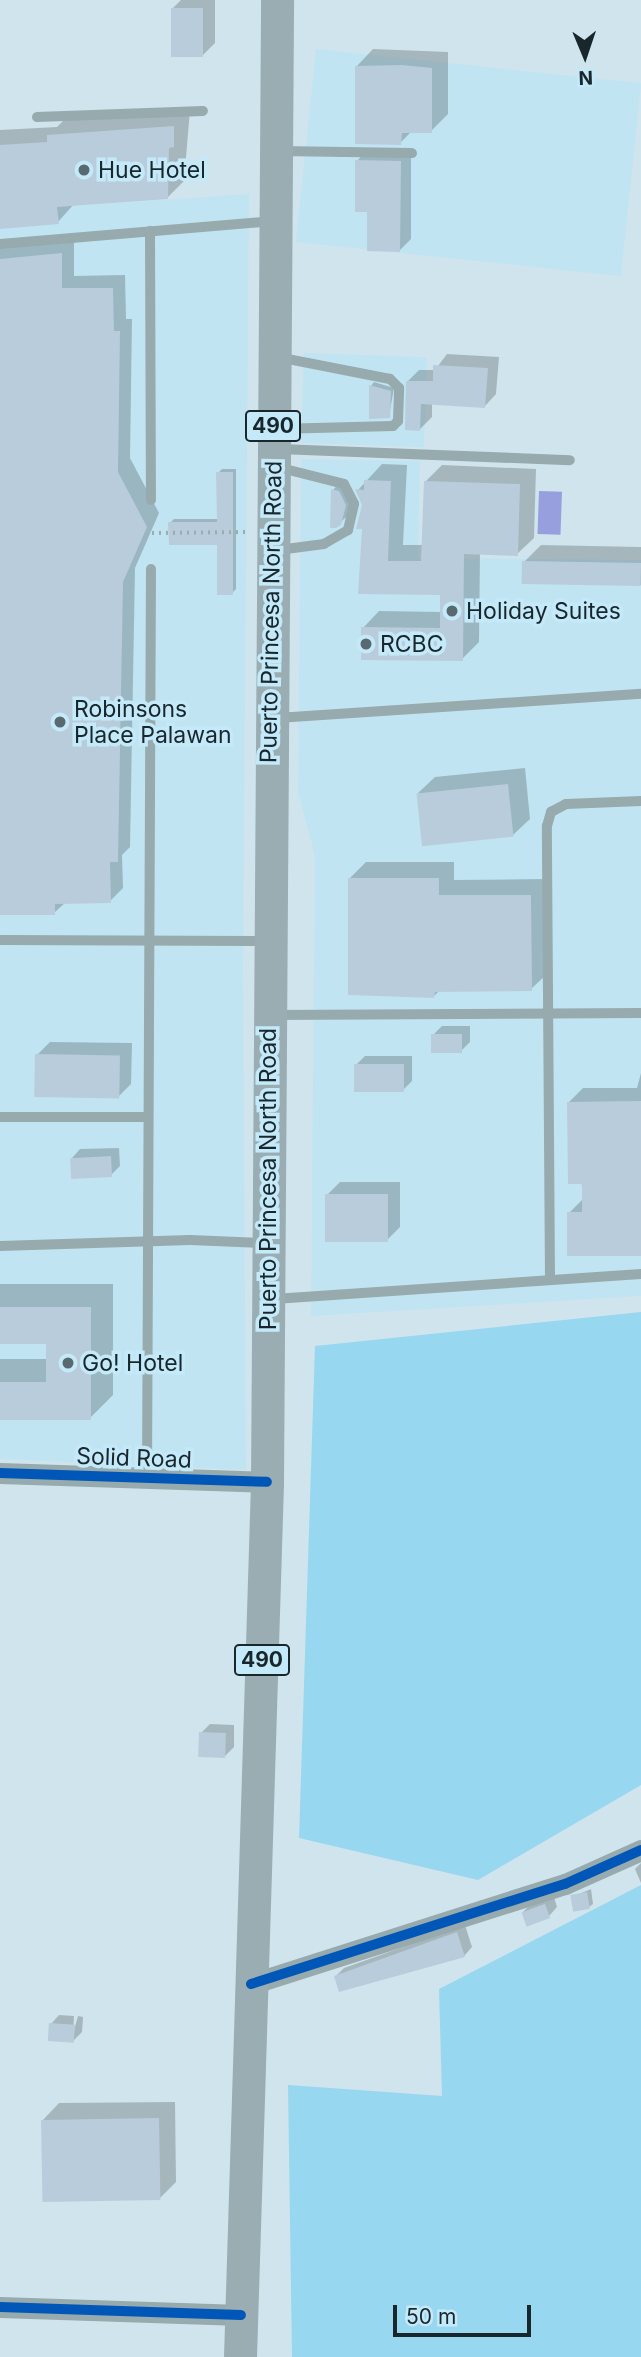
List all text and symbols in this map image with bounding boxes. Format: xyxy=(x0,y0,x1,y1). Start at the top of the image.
north arrow xyxy=(550,21,620,91)
text: N xyxy=(578,66,593,89)
place label: Hue Hotel xyxy=(98,156,206,184)
marker: Hue Hotel xyxy=(76,162,92,178)
road number: 490 xyxy=(245,408,301,444)
street label: Puerto Princesa North Road xyxy=(255,461,287,763)
place label: Holiday Suites xyxy=(466,597,621,625)
marker: Holiday Suites xyxy=(444,603,460,619)
place label: RCBC xyxy=(380,630,443,658)
marker: RCBC xyxy=(358,636,374,652)
place label: Robinsons Place Palawan xyxy=(74,695,232,749)
marker: Robinsons Place Palawan xyxy=(52,714,68,730)
street label: Puerto Princesa North Road xyxy=(254,1028,282,1330)
place label: Go! Hotel xyxy=(82,1349,183,1377)
marker: Go! Hotel xyxy=(60,1355,76,1371)
street label: Solid Road xyxy=(76,1442,192,1474)
road number: 490 xyxy=(234,1642,290,1678)
scale bar xyxy=(396,2290,534,2334)
text: 50 m xyxy=(406,2304,456,2329)

